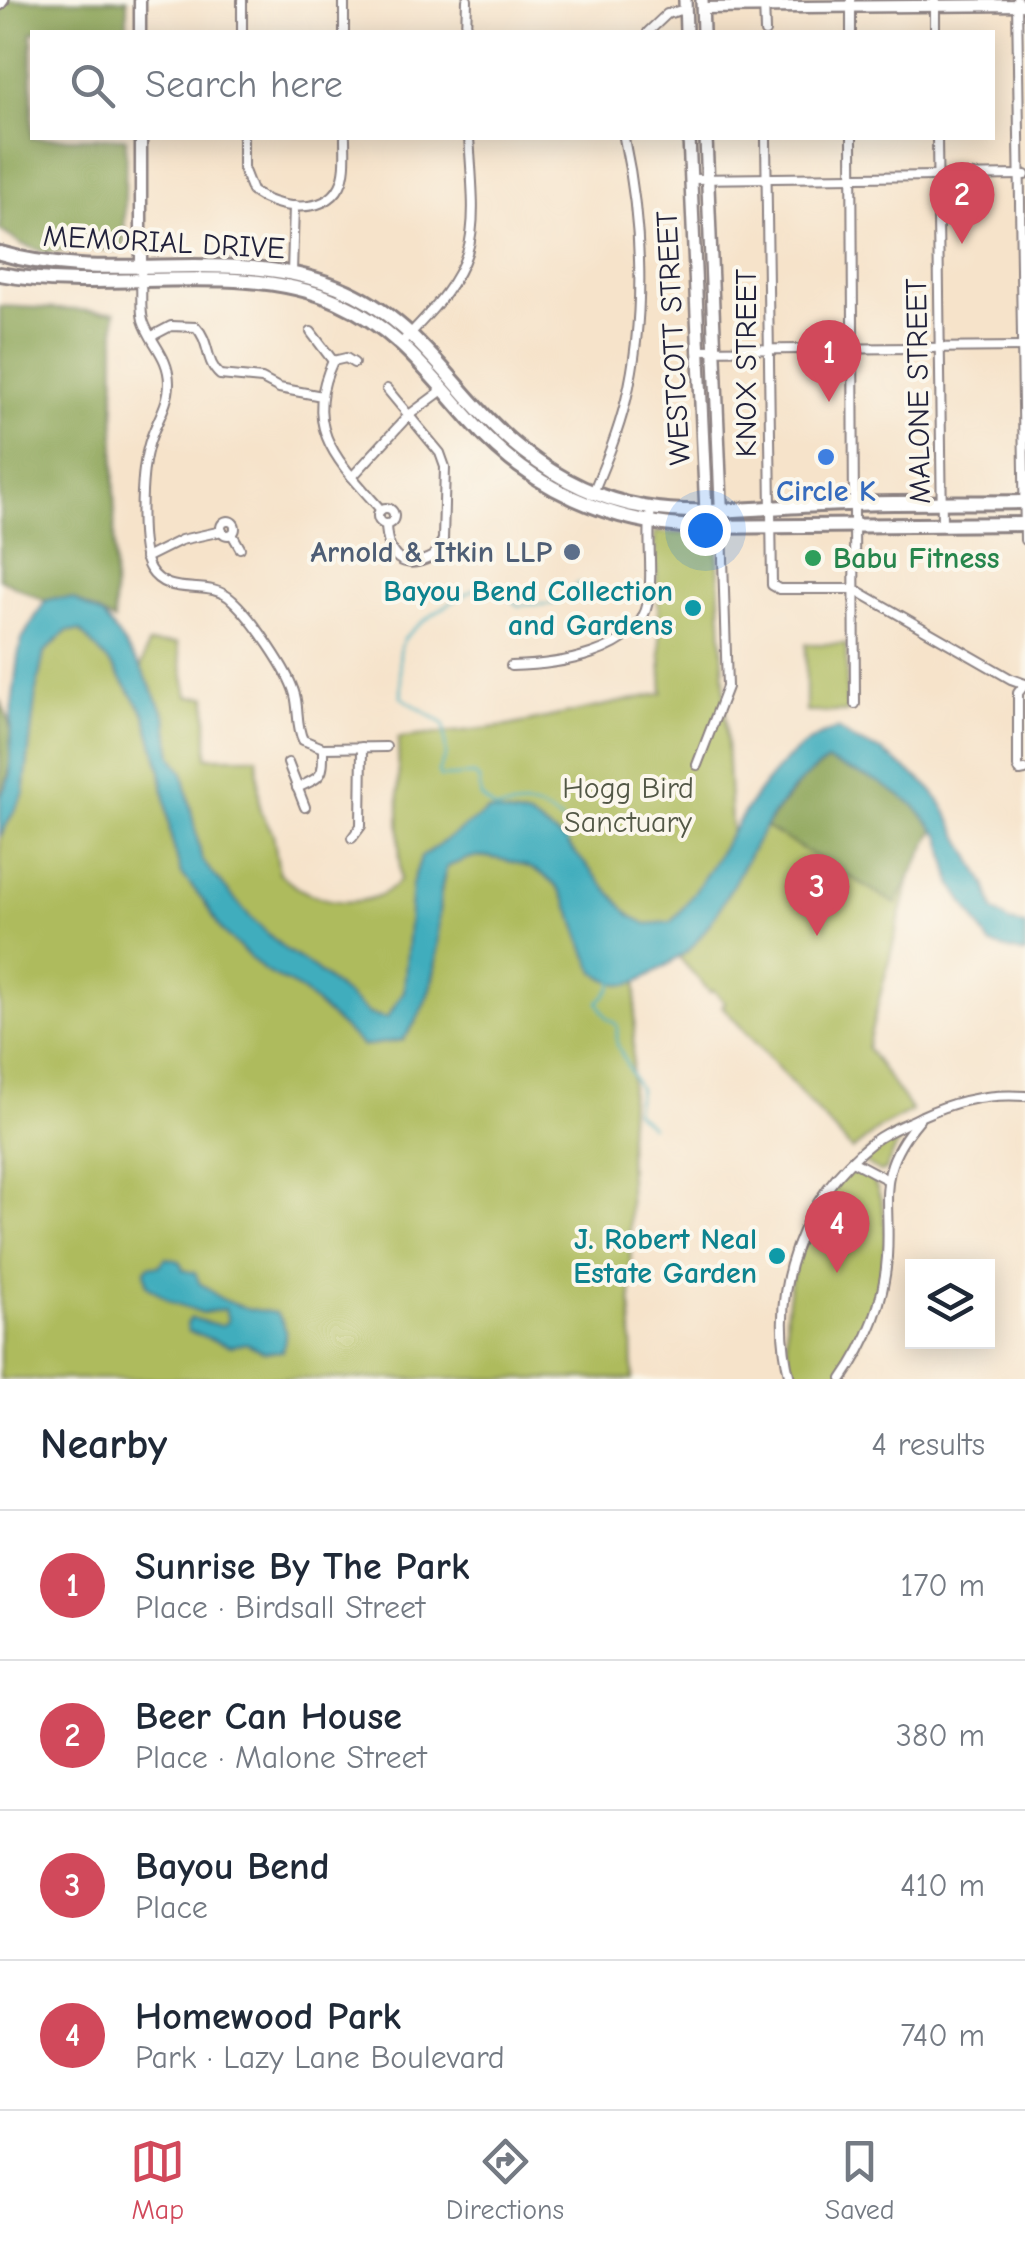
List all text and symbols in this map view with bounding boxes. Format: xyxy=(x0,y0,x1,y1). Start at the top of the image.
search box xyxy=(30,30,995,140)
icon: search xyxy=(65,58,120,113)
text: Search here xyxy=(145,63,343,107)
pin: 2 xyxy=(930,162,994,244)
street label: WESTCOTT STREET xyxy=(649,210,698,466)
street label: MEMORIAL DRIVE xyxy=(42,219,286,266)
street label: KNOX STREET xyxy=(729,268,764,457)
street label: MALONE STREET xyxy=(899,278,938,504)
pin: 1 xyxy=(796,320,862,402)
marker: Circle K xyxy=(815,446,837,468)
place label: Circle K xyxy=(776,474,876,509)
your location xyxy=(680,505,731,556)
place label: Arnold & Itkin LLP xyxy=(310,535,552,570)
marker: Arnold & Itkin LLP xyxy=(561,541,583,563)
place label: Babu Fitness xyxy=(833,541,1000,576)
marker: Babu Fitness xyxy=(802,547,824,569)
place label: Bayou Bend Collection and Gardens xyxy=(383,574,673,643)
marker: Bayou Bend Collection and Gardens xyxy=(682,597,704,619)
park label: Hogg Bird Sanctuary xyxy=(562,771,694,840)
pin: 3 xyxy=(784,854,850,936)
pin: 4 xyxy=(804,1190,870,1273)
place label: J. Robert Neal Estate Garden xyxy=(573,1222,757,1291)
marker: J. Robert Neal Estate Garden xyxy=(766,1245,788,1267)
map controls xyxy=(905,1259,995,1349)
button: layers xyxy=(905,1259,995,1349)
text: Nearby xyxy=(40,1420,167,1469)
text: 4 results xyxy=(872,1426,985,1463)
text: Sunrise By The Park xyxy=(135,1545,469,1589)
text: 1 xyxy=(66,1567,79,1604)
text: 170 m xyxy=(901,1567,985,1604)
text: Place · Birdsall Street xyxy=(135,1589,425,1626)
text: Beer Can House xyxy=(135,1695,402,1739)
text: 2 xyxy=(65,1717,80,1754)
text: 380 m xyxy=(896,1717,985,1754)
text: Place · Malone Street xyxy=(135,1739,427,1776)
text: Bayou Bend xyxy=(135,1845,330,1889)
text: 3 xyxy=(65,1867,80,1904)
text: 410 m xyxy=(900,1867,985,1904)
text: Place xyxy=(135,1889,208,1926)
text: Homewood Park xyxy=(135,1995,401,2039)
text: 4 xyxy=(65,2017,80,2054)
text: 740 m xyxy=(900,2017,985,2054)
text: Park · Lazy Lane Boulevard xyxy=(135,2039,505,2076)
tab: Map xyxy=(130,2134,185,2226)
tab: Directions xyxy=(446,2134,564,2226)
tab: Saved xyxy=(825,2134,895,2226)

